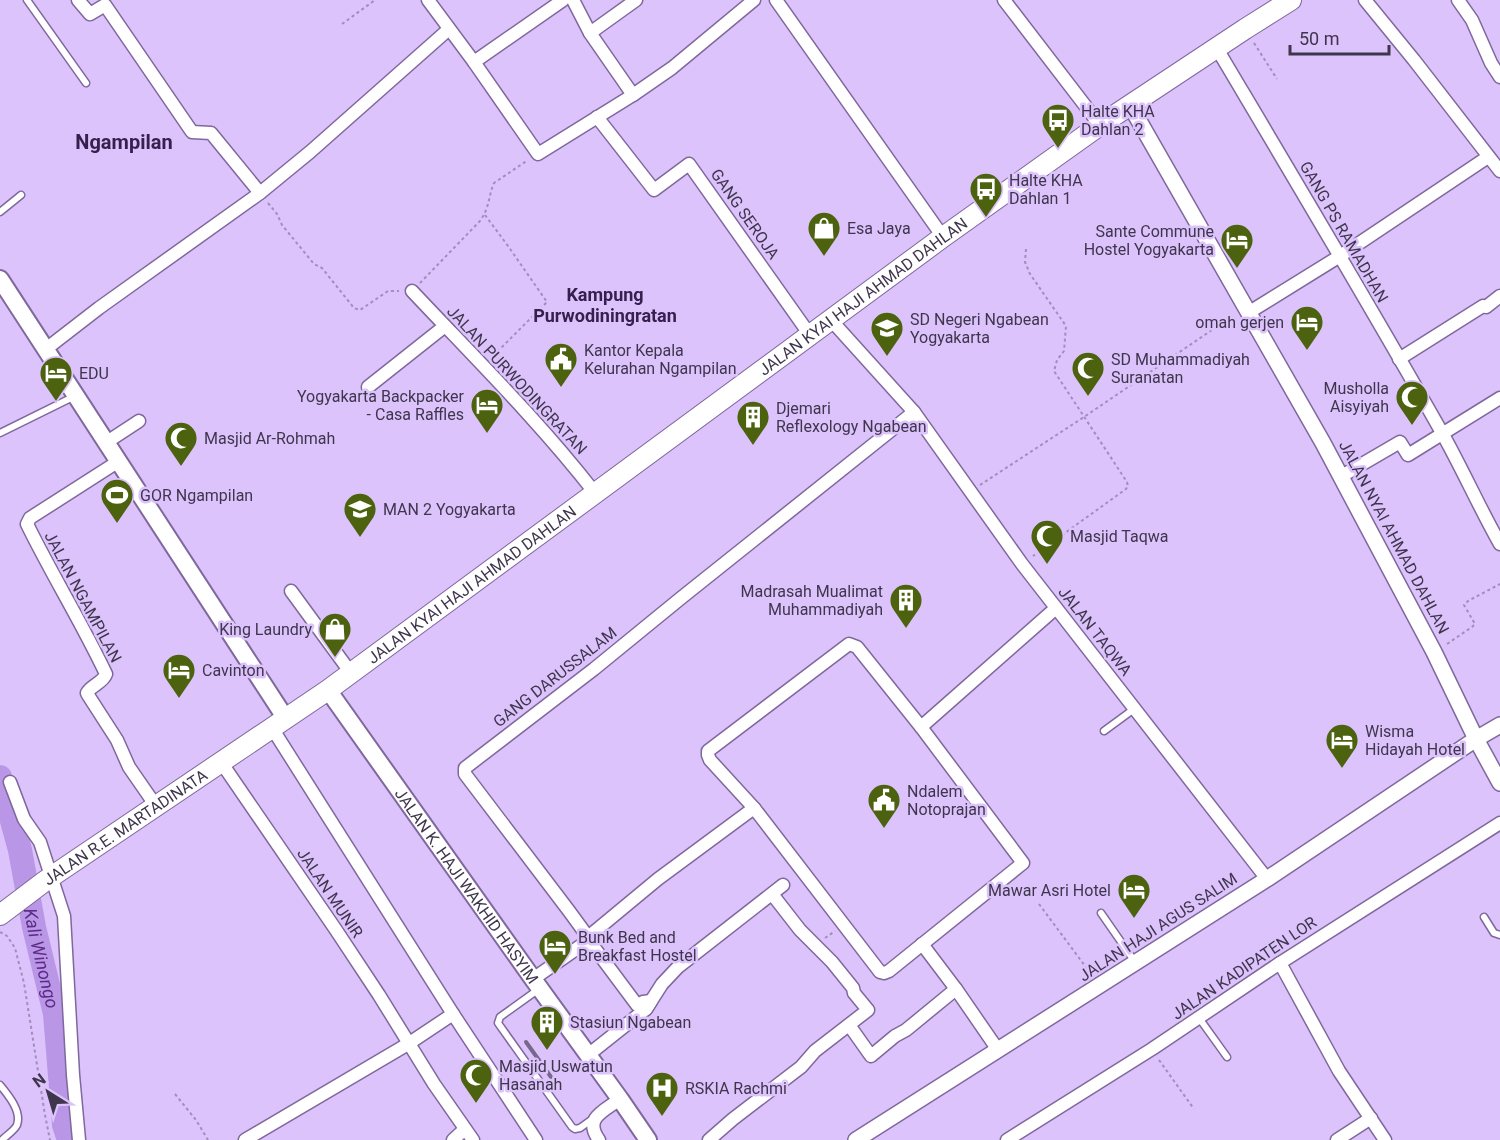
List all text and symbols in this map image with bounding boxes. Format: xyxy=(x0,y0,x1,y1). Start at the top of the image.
scale bar xyxy=(1290,18,1389,56)
text: 50 m xyxy=(1299,28,1339,49)
bus stop icon: Halte KHA Dahlan 2 xyxy=(1040,102,1076,149)
place label: Halte KHA Dahlan 2 xyxy=(1081,102,1155,139)
district label: Ngampilan xyxy=(75,130,173,154)
street label: GANG PS RAMADHAN xyxy=(1296,158,1392,306)
street label: GANG SEROJA xyxy=(707,165,784,263)
bus stop icon: Halte KHA Dahlan 1 xyxy=(968,171,1004,218)
place label: Halte KHA Dahlan 1 xyxy=(1009,171,1083,208)
shop icon: Esa Jaya xyxy=(806,210,842,257)
street label: JALAN KYAI HAJI AHMAD DAHLAN xyxy=(755,213,971,379)
place label: Esa Jaya xyxy=(847,219,911,238)
place label: Sante Commune Hostel Yogyakarta xyxy=(1084,222,1214,259)
hotel icon: Sante Commune Hostel Yogyakarta xyxy=(1219,222,1255,269)
district label: Kampung Purwodiningratan xyxy=(533,284,677,326)
street label: JALAN PURWODINGRATAN xyxy=(443,302,591,458)
hotel icon: omah gerjen xyxy=(1289,304,1325,351)
school or university icon: SD Negeri Ngabean Yogyakarta xyxy=(869,310,905,357)
place label: SD Negeri Ngabean Yogyakarta xyxy=(910,310,1049,347)
place label: omah gerjen xyxy=(1195,313,1284,332)
public building icon: Kantor Kepala Kelurahan Ngampilan xyxy=(543,341,579,388)
place label: Kantor Kepala Kelurahan Ngampilan xyxy=(584,341,737,378)
mosque icon: SD Muhammadiyah Suranatan xyxy=(1070,350,1106,397)
place label: SD Muhammadiyah Suranatan xyxy=(1111,350,1250,387)
hotel icon: EDU xyxy=(38,355,74,402)
place label: EDU xyxy=(79,364,109,383)
place label: Musholla Aisyiyah xyxy=(1324,379,1389,416)
mosque icon: Musholla Aisyiyah xyxy=(1394,379,1430,426)
place label: Yogyakarta Backpacker - Casa Raffles xyxy=(297,387,465,424)
hotel icon: Yogyakarta Backpacker - Casa Raffles xyxy=(469,387,505,434)
building icon: Djemari Reflexology Ngabean xyxy=(735,399,771,446)
place label: Djemari Reflexology Ngabean xyxy=(776,399,926,436)
mosque icon: Masjid Ar-Rohmah xyxy=(163,420,199,467)
place label: Masjid Ar-Rohmah xyxy=(204,429,335,448)
street label: JALAN NYAI AHMAD DAHLAN xyxy=(1335,437,1453,637)
sports icon: GOR Ngampilan xyxy=(99,477,135,524)
place label: GOR Ngampilan xyxy=(140,486,253,505)
school or university icon: MAN 2 Yogyakarta xyxy=(342,491,378,538)
place label: MAN 2 Yogyakarta xyxy=(383,500,516,519)
street label: JALAN KYAI HAJI AHMAD DAHLAN xyxy=(363,501,579,667)
mosque icon: Masjid Taqwa xyxy=(1029,518,1065,565)
place label: Masjid Taqwa xyxy=(1070,527,1169,546)
street label: JALAN NGAMPILAN xyxy=(40,528,126,666)
place label: Madrasah Mualimat Muhammadiyah xyxy=(741,582,883,619)
building icon: Madrasah Mualimat Muhammadiyah xyxy=(888,582,924,629)
street label: JALAN TAQWA xyxy=(1054,583,1136,680)
shop icon: King Laundry xyxy=(317,611,353,658)
place label: King Laundry xyxy=(219,620,312,639)
street label: GANG DARUSSALAM xyxy=(490,623,620,731)
hotel icon: Cavinton xyxy=(161,652,197,699)
place label: Cavinton xyxy=(202,661,265,680)
hotel icon: Wisma Hidayah Hotel xyxy=(1324,722,1360,769)
place label: Wisma Hidayah Hotel xyxy=(1365,722,1465,759)
street label: JALAN R.E. MARTADINATA xyxy=(40,765,211,889)
public building icon: Ndalem Notoprajan xyxy=(866,782,902,829)
place label: Ndalem Notoprajan xyxy=(907,782,986,819)
street label: JALAN K. HAJI WAKHID HASYIM xyxy=(391,784,543,987)
street label: JALAN MUNIR xyxy=(293,845,367,941)
street label: JALAN HAJI AGUS SALIM xyxy=(1075,869,1241,985)
hotel icon: Mawar Asri Hotel xyxy=(1116,872,1152,919)
place label: Mawar Asri Hotel xyxy=(988,881,1111,900)
water label: Kali Winongo xyxy=(20,906,64,1010)
street label: JALAN KADIPATEN LOR xyxy=(1168,912,1320,1024)
hotel icon: Bunk Bed and Breakfast Hostel xyxy=(537,928,573,975)
place label: Bunk Bed and Breakfast Hostel xyxy=(578,928,697,965)
building icon: Stasiun Ngabean xyxy=(529,1004,565,1051)
place label: Stasiun Ngabean xyxy=(570,1013,691,1032)
mosque icon: Masjid Uswatun Hasanah xyxy=(458,1057,494,1104)
place label: Masjid Uswatun Hasanah xyxy=(499,1057,613,1094)
north arrow xyxy=(18,1062,78,1122)
text: N xyxy=(29,1069,50,1091)
hospital icon: RSKIA Rachmi xyxy=(644,1070,680,1117)
place label: RSKIA Rachmi xyxy=(685,1079,787,1098)

